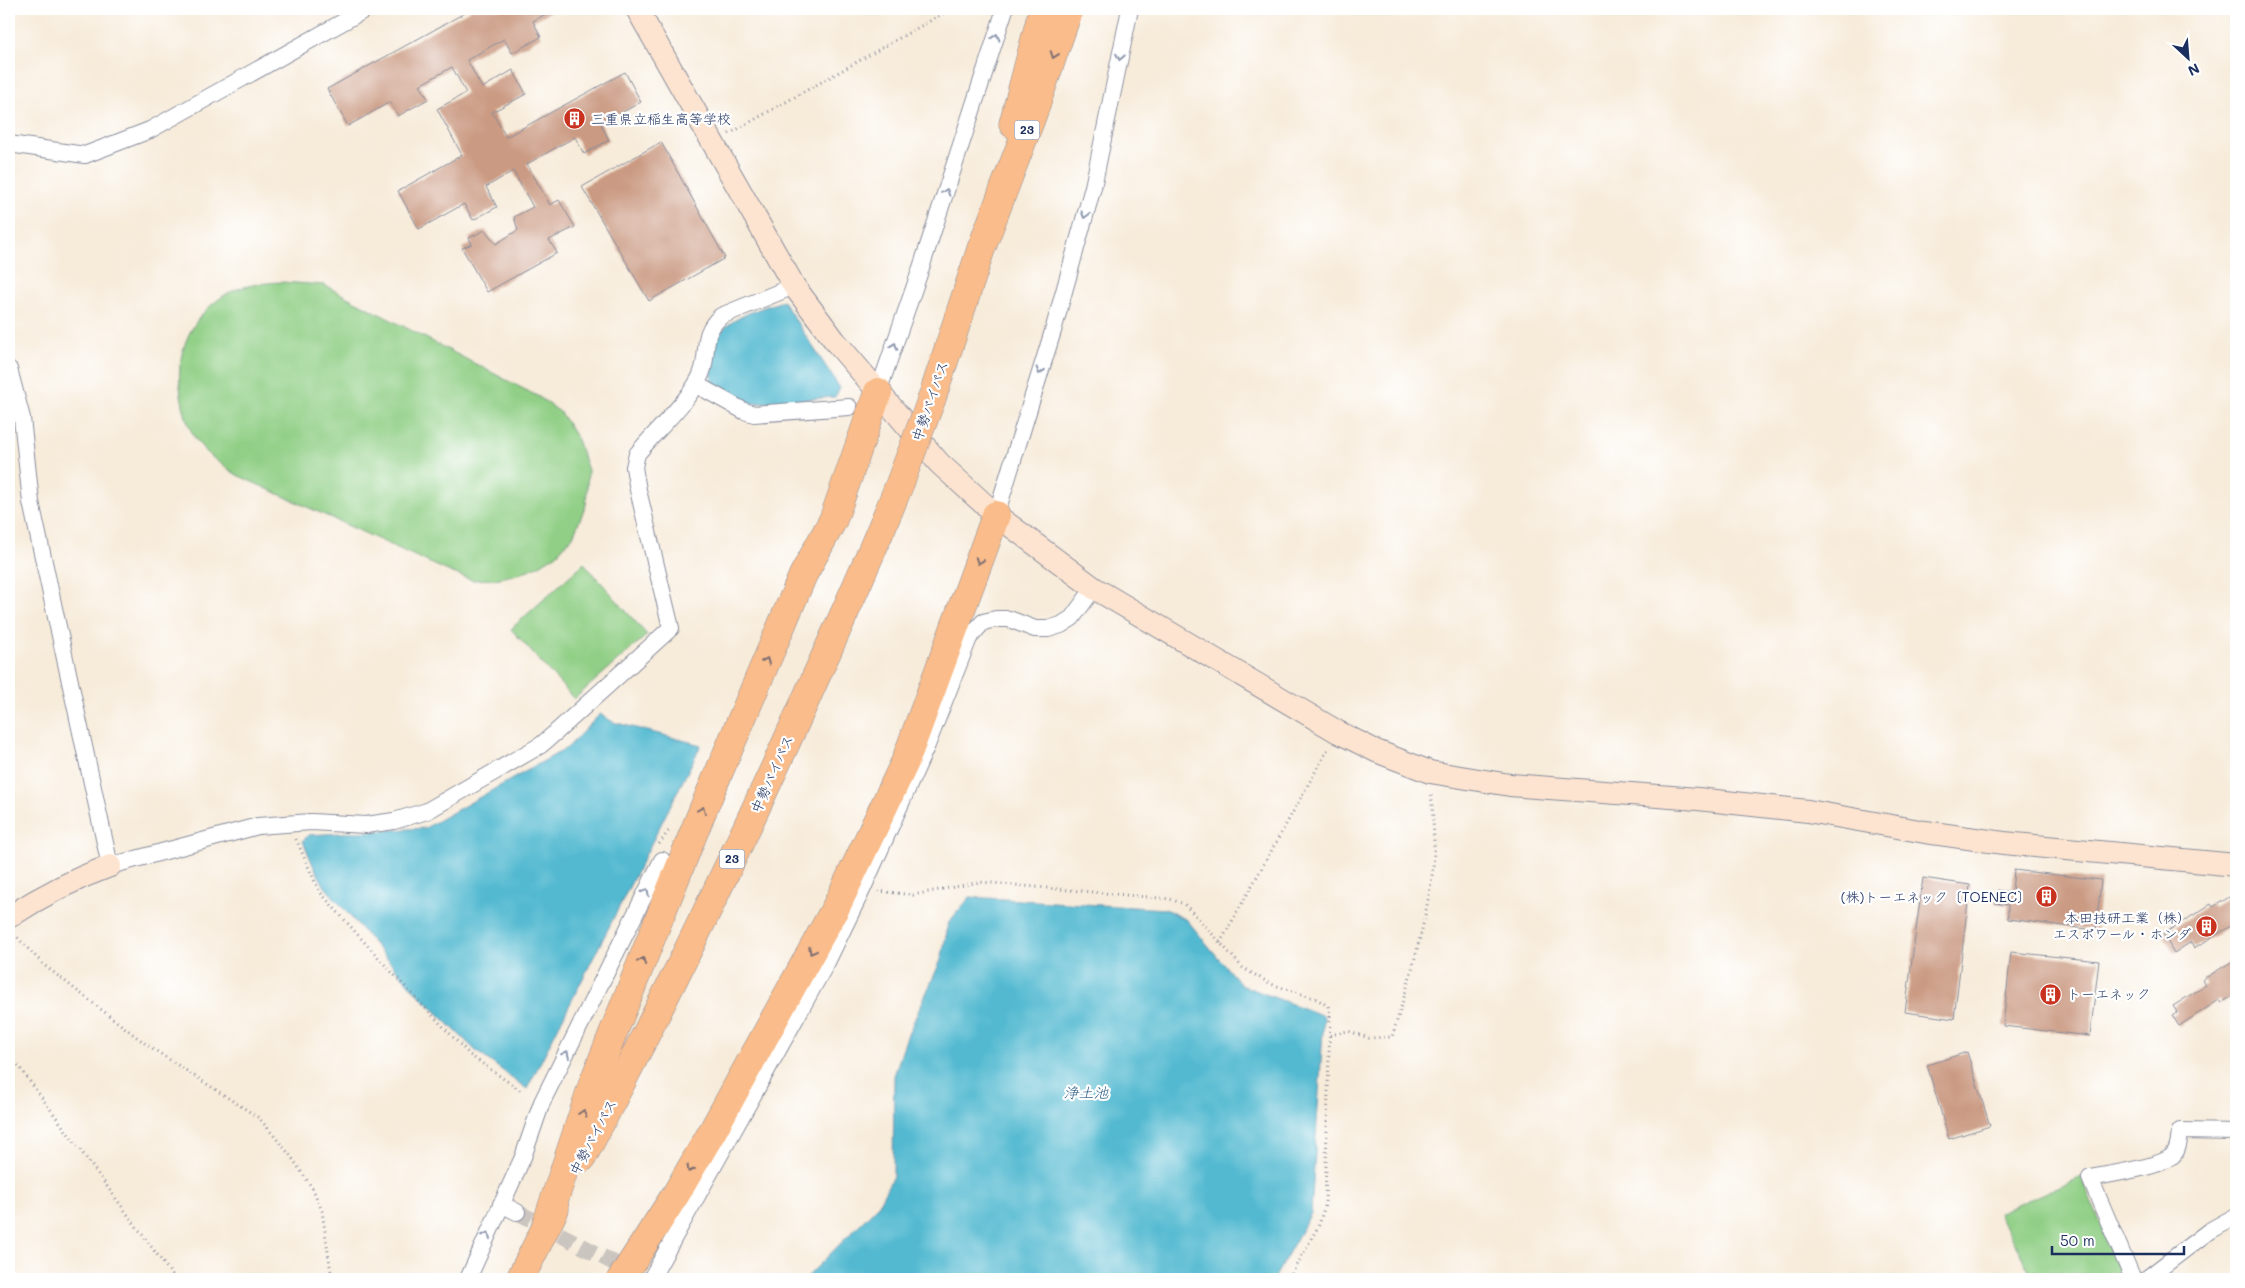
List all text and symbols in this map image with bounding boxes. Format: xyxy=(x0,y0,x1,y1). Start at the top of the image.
north arrow xyxy=(2162,32,2212,82)
one-way arrow xyxy=(990,33,1000,42)
one-way arrow xyxy=(1050,50,1060,59)
one-way arrow xyxy=(1116,52,1126,61)
text: N xyxy=(2185,59,2203,81)
building icon: 三重県立稲生高等学校 xyxy=(563,107,587,131)
place label: 三重県立稲生高等学校 xyxy=(591,109,731,128)
road number: 23 xyxy=(1014,120,1040,140)
one-way arrow xyxy=(940,188,950,196)
one-way arrow xyxy=(1081,211,1091,219)
one-way arrow xyxy=(888,342,898,351)
street label: 中勢バイパス xyxy=(907,358,952,444)
one-way arrow xyxy=(1036,367,1046,375)
one-way arrow xyxy=(975,556,985,564)
one-way arrow xyxy=(760,657,771,666)
street label: 中勢バイパス xyxy=(746,732,797,816)
one-way arrow xyxy=(696,806,707,815)
road number: 23 xyxy=(720,850,744,869)
building icon: (株)トーエネック〔TOENEC〕 xyxy=(2035,885,2059,909)
place label: (株)トーエネック〔TOENEC〕 xyxy=(1841,887,2031,906)
one-way arrow xyxy=(640,888,650,897)
place label: 本田技研工業（株） エスポワール・ホンダ xyxy=(2052,908,2191,943)
building icon: 本田技研工業（株） エスポワール・ホンダ xyxy=(2195,914,2219,938)
one-way arrow xyxy=(808,946,818,955)
one-way arrow xyxy=(636,957,646,966)
building icon: トーエネック xyxy=(2039,982,2063,1006)
place label: トーエネック xyxy=(2067,984,2150,1003)
one-way arrow xyxy=(560,1050,570,1059)
water label: 浄土池 xyxy=(1063,1082,1109,1102)
street label: 中勢バイパス xyxy=(565,1095,621,1178)
one-way arrow xyxy=(578,1109,588,1117)
one-way arrow xyxy=(687,1164,697,1173)
scale bar xyxy=(2052,1223,2185,1255)
text: 50 m xyxy=(2060,1230,2095,1250)
one-way arrow xyxy=(481,1231,492,1240)

